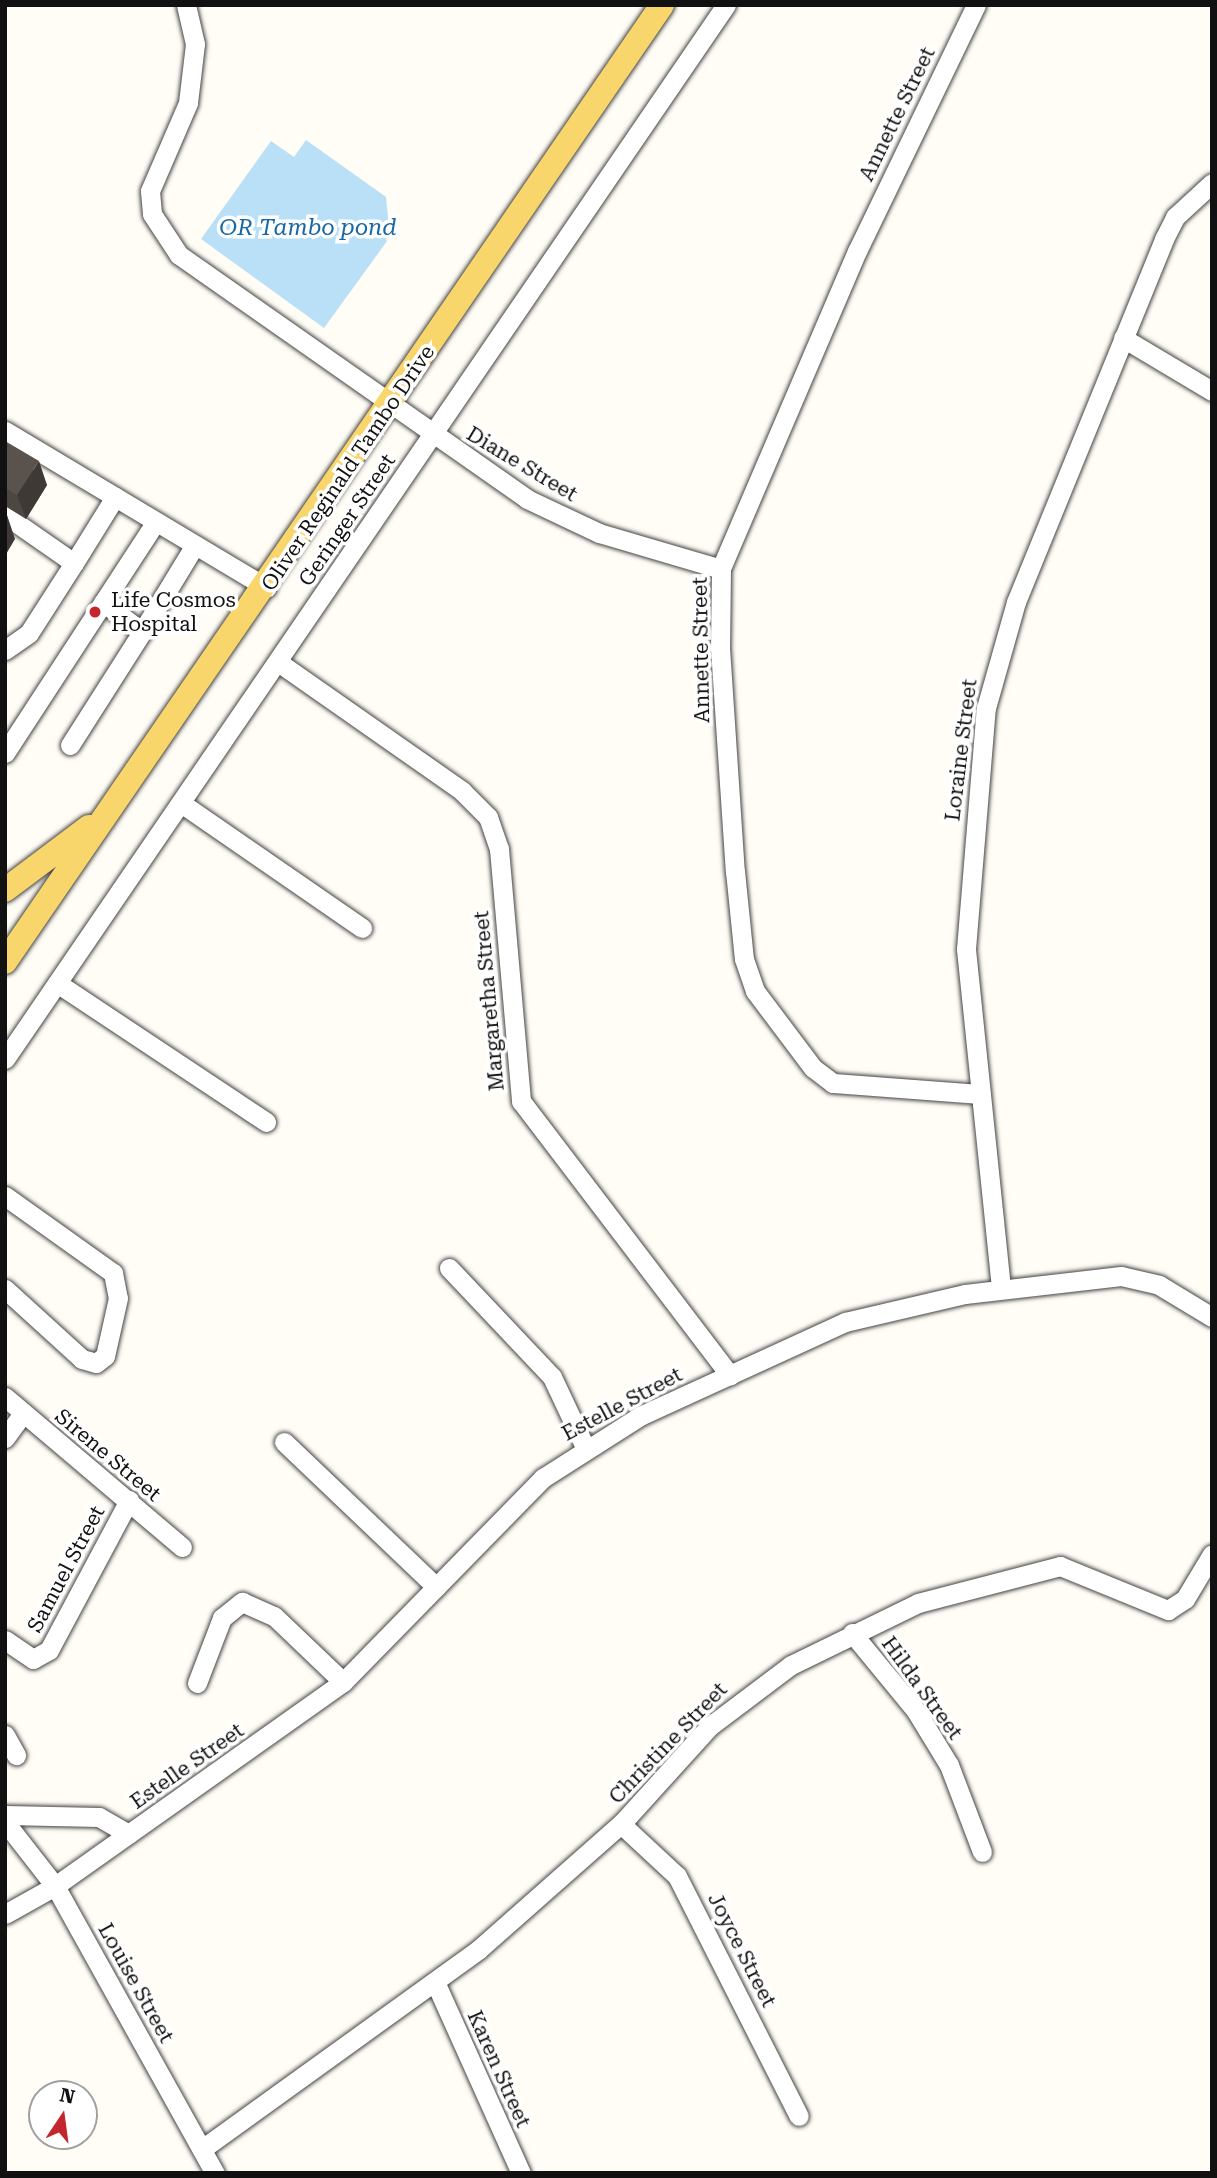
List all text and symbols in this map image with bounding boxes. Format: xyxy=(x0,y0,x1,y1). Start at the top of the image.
street label: Annette Street xyxy=(854,43,940,185)
water label: OR Tambo pond xyxy=(219,214,397,242)
street label: Oliver Reginald Tambo Drive xyxy=(256,340,440,596)
street label: Diane Street xyxy=(462,421,582,507)
street label: Geringer Street xyxy=(293,449,401,591)
street label: Annette Street xyxy=(687,577,715,723)
place label: Life Cosmos Hospital xyxy=(111,587,236,637)
marker: Life Cosmos Hospital xyxy=(85,602,105,622)
street label: Loraine Street xyxy=(940,677,982,823)
street label: Margaretha Street xyxy=(469,910,509,1092)
street label: Estelle Street xyxy=(558,1362,686,1446)
street label: Sirene Street xyxy=(50,1403,166,1507)
street label: Samuel Street xyxy=(22,1501,110,1637)
street label: Hilda Street xyxy=(876,1632,968,1744)
street label: Christine Street xyxy=(604,1677,732,1809)
street label: Estelle Street xyxy=(125,1718,249,1814)
street label: Joyce Street xyxy=(702,1889,782,2011)
street label: Louise Street xyxy=(93,1919,179,2047)
street label: Karen Street xyxy=(462,2007,536,2131)
north arrow xyxy=(28,2080,98,2150)
text: N xyxy=(58,2083,77,2109)

